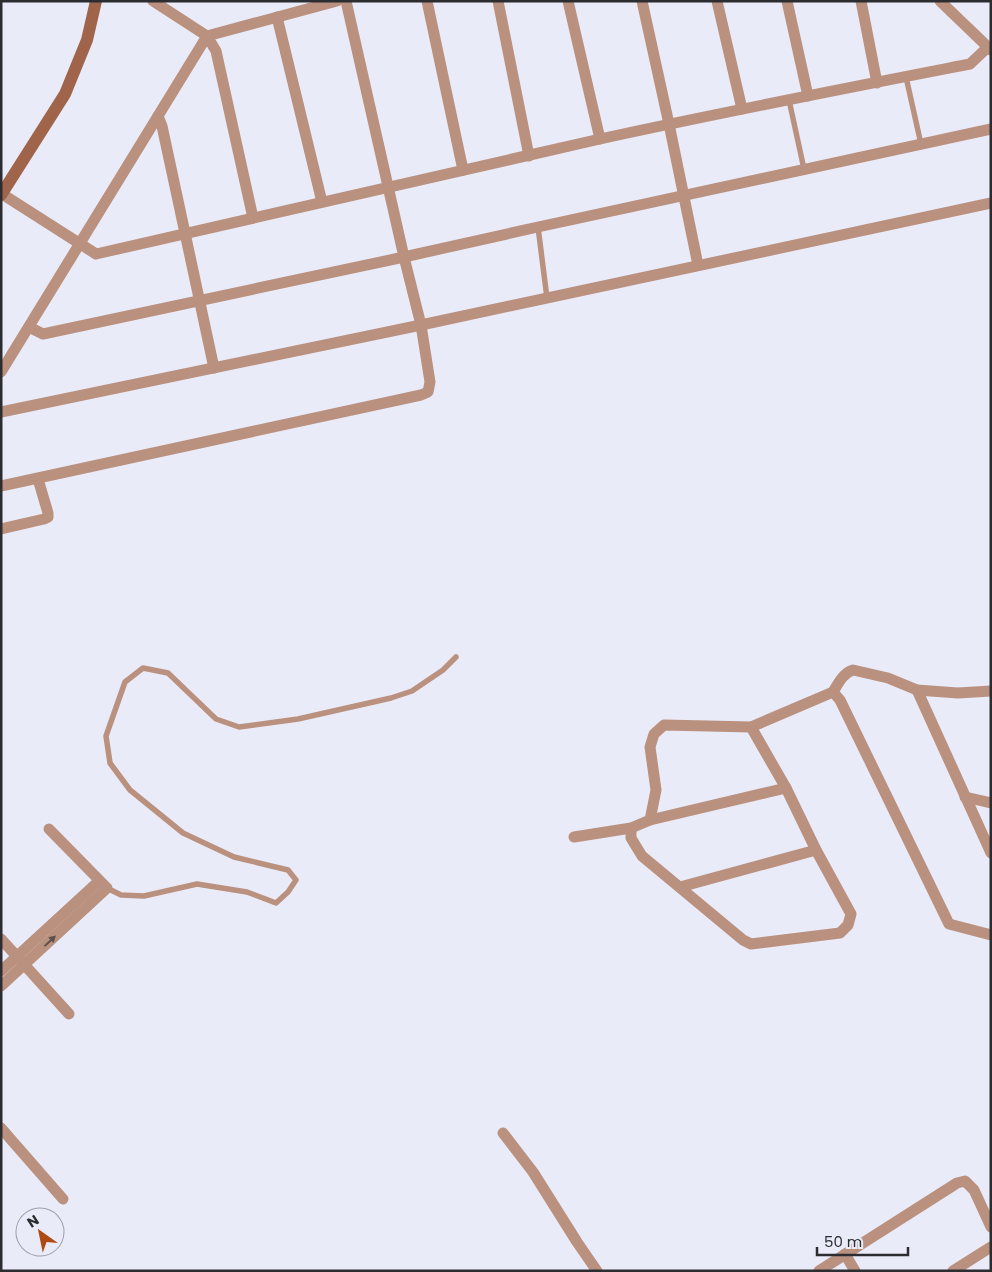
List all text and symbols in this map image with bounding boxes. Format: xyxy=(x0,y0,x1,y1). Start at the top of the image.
one-way arrow xyxy=(44,935,56,947)
north arrow xyxy=(15,1207,65,1257)
text: N xyxy=(23,1210,43,1232)
scale bar xyxy=(817,1224,908,1256)
text: 50 m xyxy=(824,1231,862,1252)

